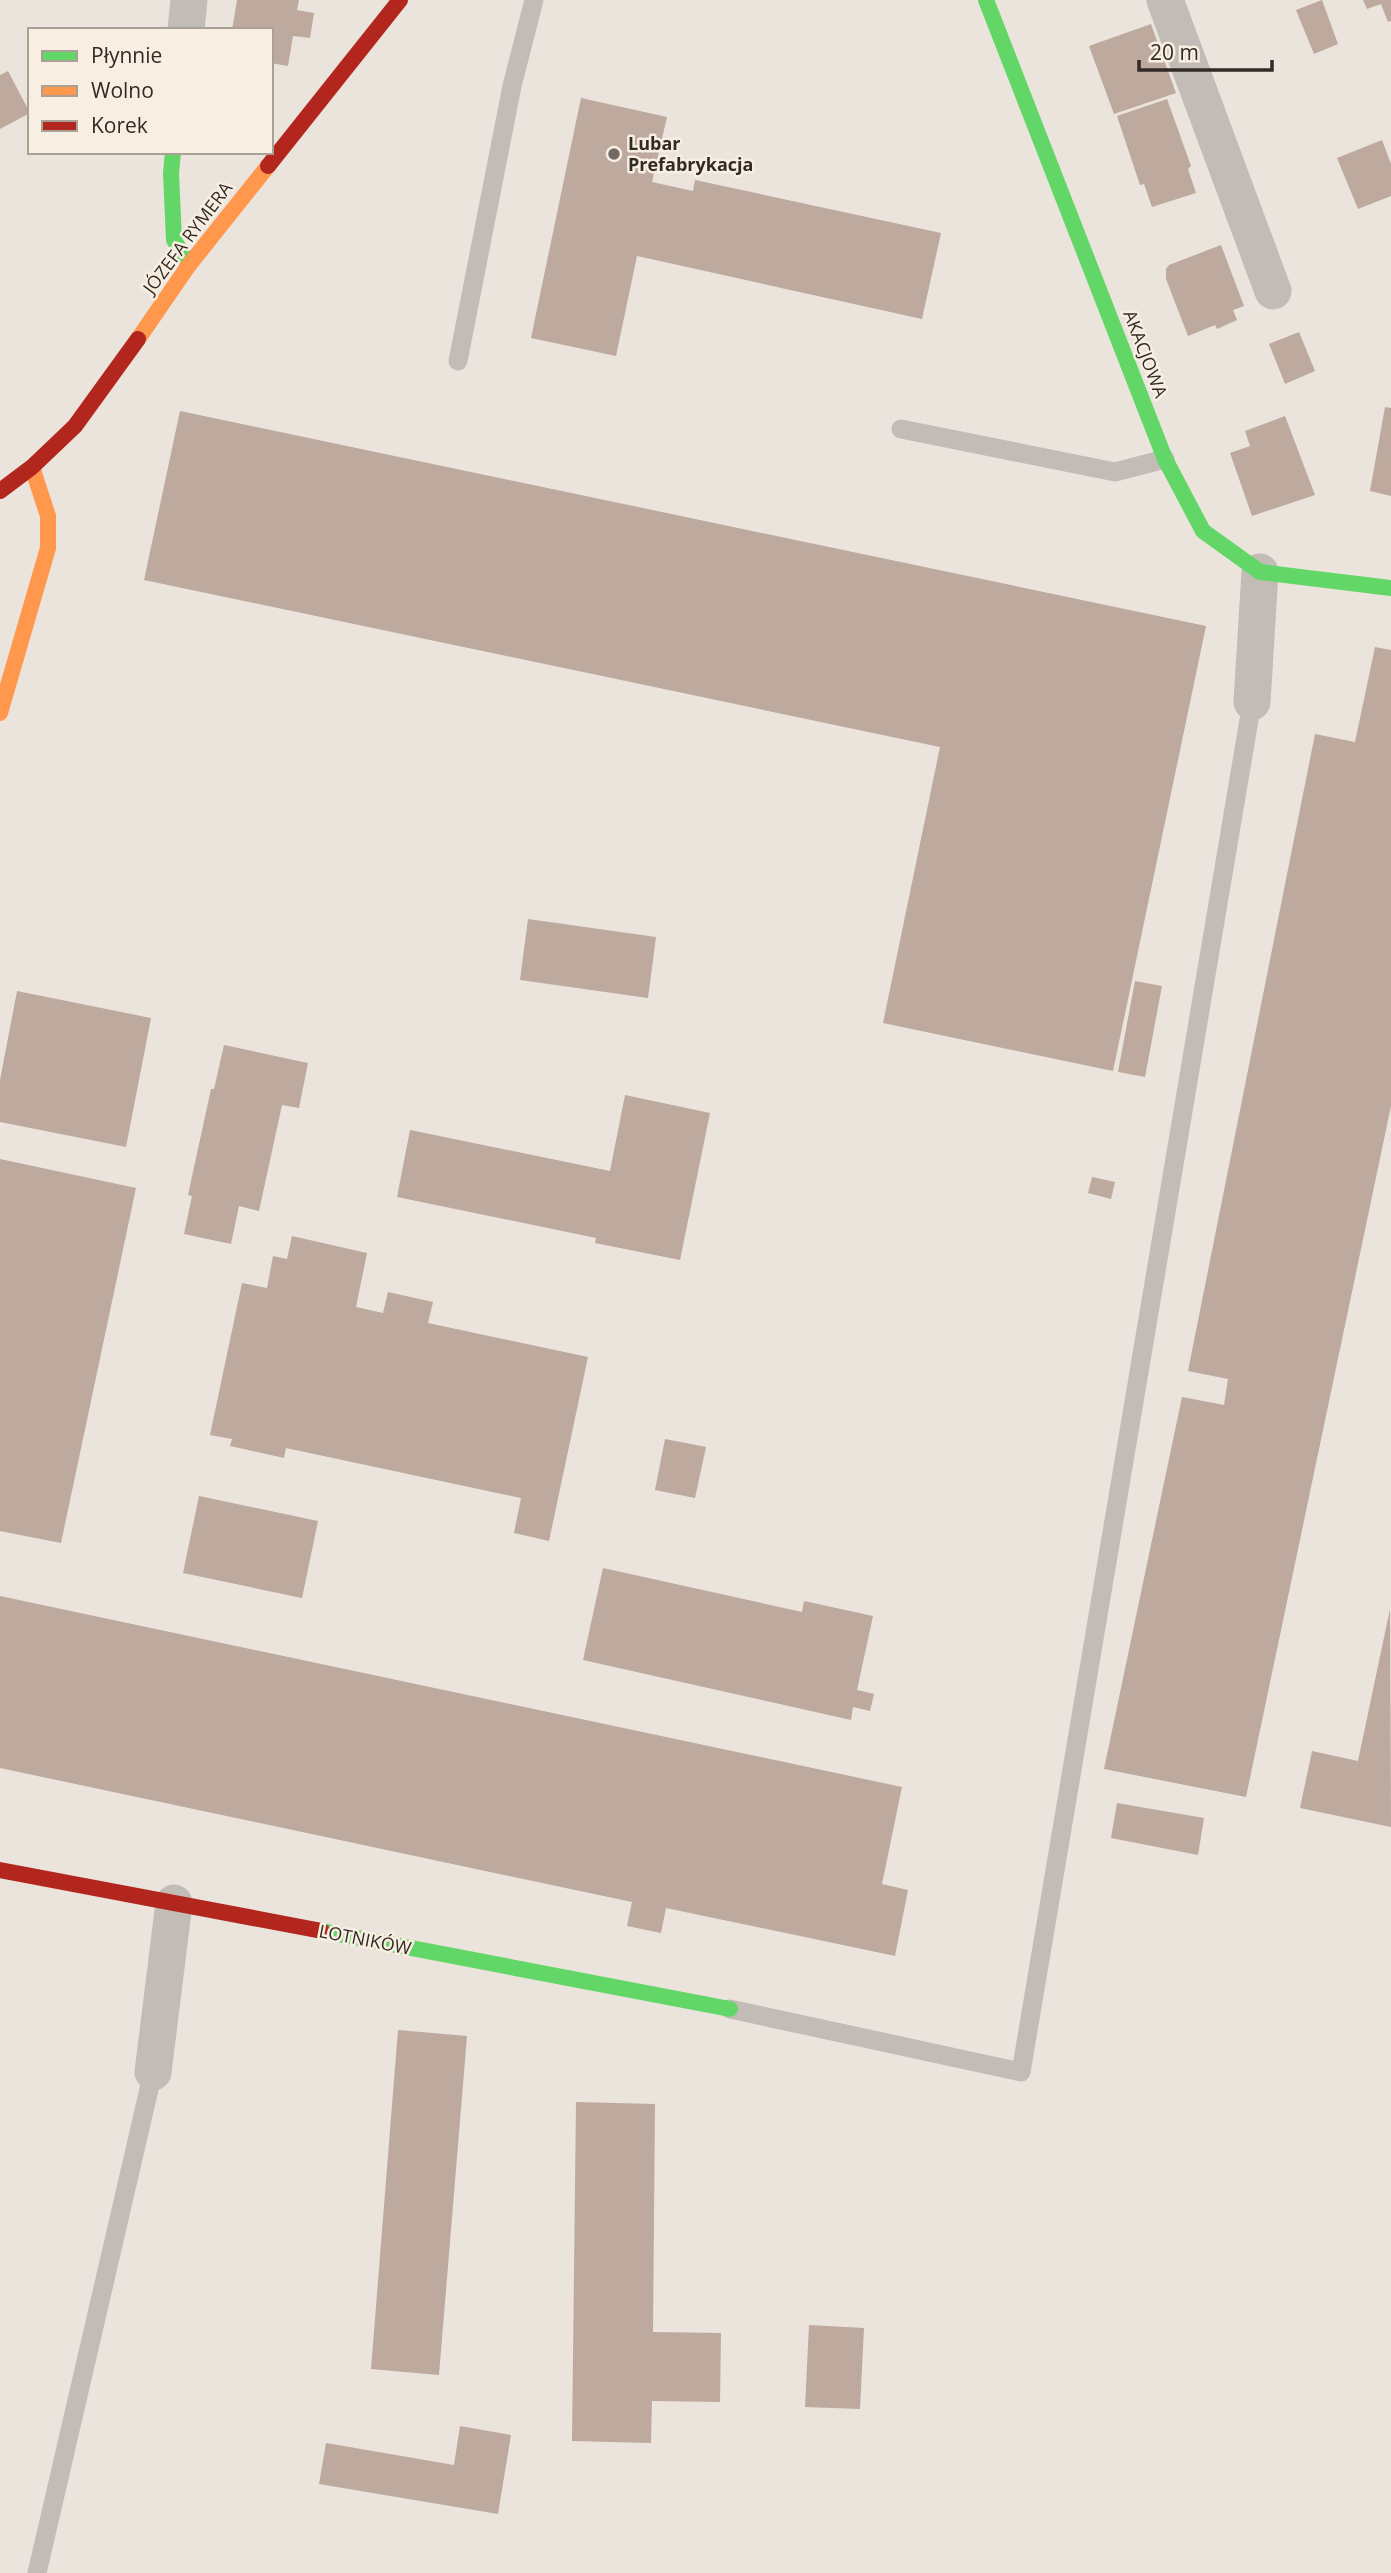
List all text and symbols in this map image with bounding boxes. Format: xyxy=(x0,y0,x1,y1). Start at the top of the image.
legend xyxy=(28,28,273,154)
scale bar xyxy=(1139,28,1272,72)
text: 20 m xyxy=(1150,38,1199,66)
text: Płynnie xyxy=(91,41,162,69)
text: Wolno xyxy=(91,76,154,104)
text: Korek xyxy=(91,111,148,139)
place label: Lubar Prefabrykacja xyxy=(628,131,753,176)
marker: Lubar Prefabrykacja xyxy=(606,146,622,162)
street label: JÓZEFA RYMERA xyxy=(136,176,238,300)
street label: AKACJOWA xyxy=(1118,306,1174,401)
street label: LOTNIKÓW xyxy=(317,1918,414,1960)

